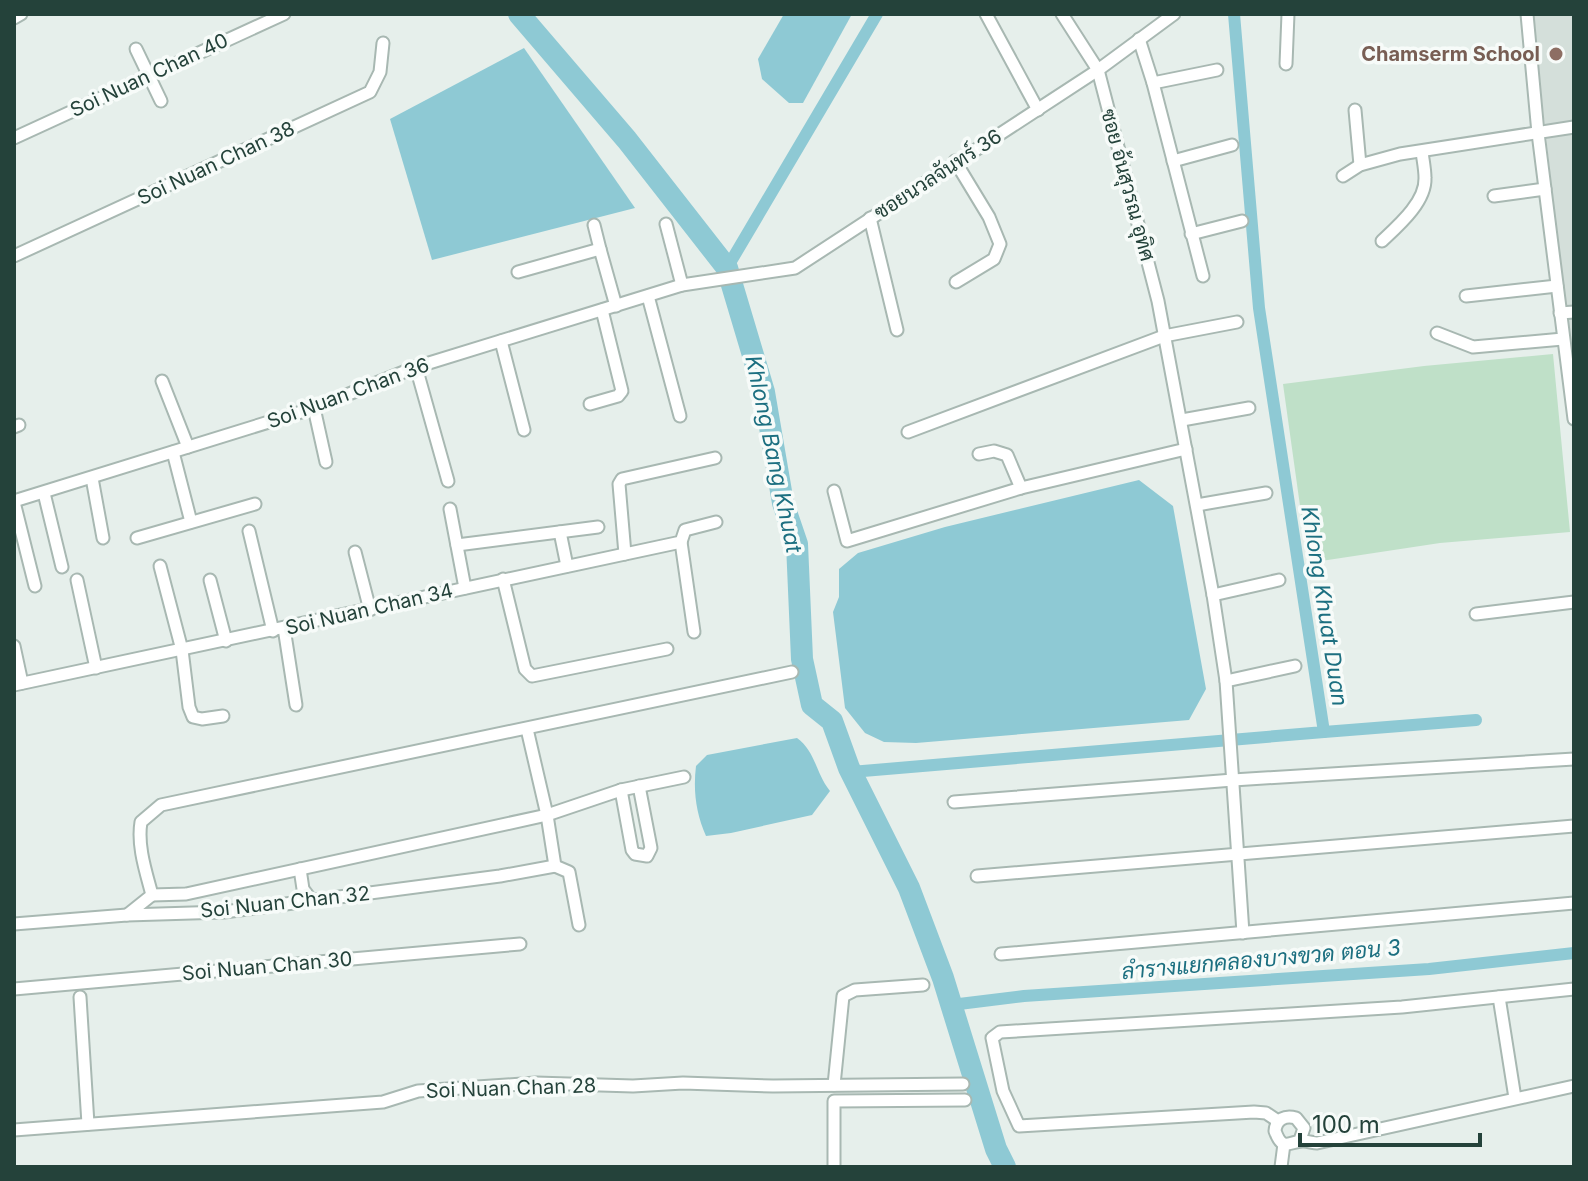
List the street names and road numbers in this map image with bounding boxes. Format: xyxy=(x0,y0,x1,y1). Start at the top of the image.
street label: Soi Nuan Chan 40 xyxy=(66,28,232,122)
street label: ซอย อ้นสุวรณ อุทิศ xyxy=(1094,106,1160,264)
street label: Soi Nuan Chan 38 xyxy=(134,116,298,210)
street label: ซอยนวลจันทร์ 36 xyxy=(869,122,1006,224)
street label: Soi Nuan Chan 36 xyxy=(264,353,432,433)
street label: Soi Nuan Chan 34 xyxy=(283,578,455,640)
street label: Soi Nuan Chan 32 xyxy=(199,881,371,923)
street label: Soi Nuan Chan 30 xyxy=(181,947,353,985)
street label: Soi Nuan Chan 28 xyxy=(425,1073,597,1103)

